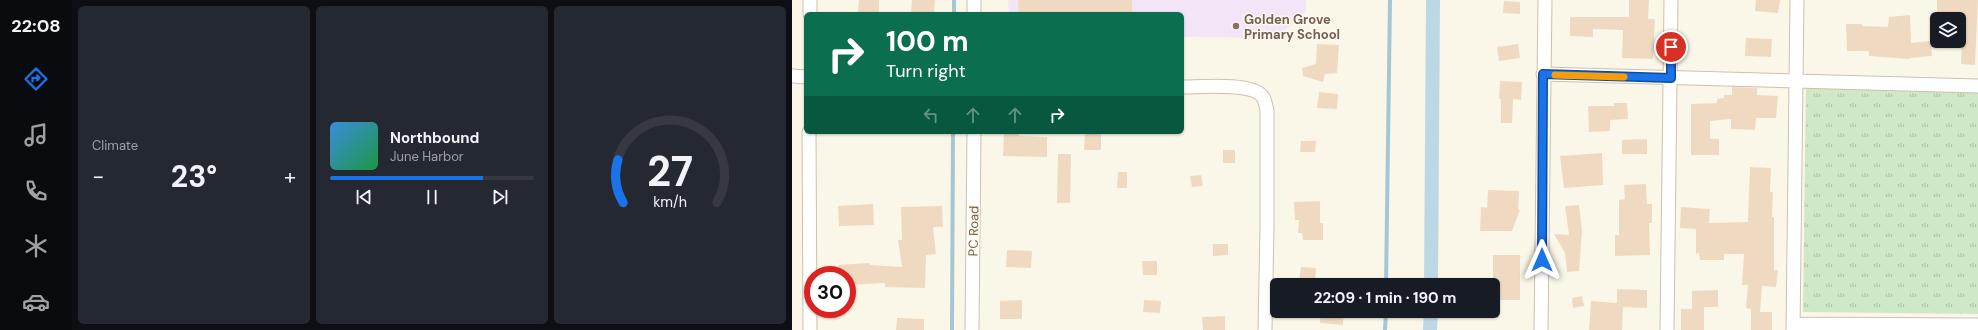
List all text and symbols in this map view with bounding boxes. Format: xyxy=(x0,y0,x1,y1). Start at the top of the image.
place label: Golden Grove Primary School xyxy=(1244,11,1340,43)
map controls xyxy=(1930,12,1966,48)
button: layers xyxy=(1930,12,1966,48)
text: 22:08 xyxy=(11,14,61,38)
marker: Golden Grove Primary School xyxy=(1231,21,1241,31)
text: 100 m xyxy=(886,23,969,60)
icon: right xyxy=(820,28,872,80)
pin xyxy=(1654,30,1688,64)
icon: arrive xyxy=(1660,36,1682,58)
text: Turn right xyxy=(886,59,966,83)
icon: directions xyxy=(22,65,50,93)
icon: left xyxy=(920,104,942,126)
icon: ahead xyxy=(962,104,984,126)
icon: ahead xyxy=(1004,104,1026,126)
icon: right xyxy=(1046,104,1068,126)
icon: music xyxy=(22,121,50,149)
text: Northbound xyxy=(390,128,479,148)
text: Climate xyxy=(92,137,138,154)
text: 27 xyxy=(647,145,693,199)
text: June Harbor xyxy=(390,148,464,165)
text: 23° xyxy=(171,157,217,196)
text: − xyxy=(92,162,104,191)
text: + xyxy=(284,162,296,191)
icon: phone xyxy=(22,177,50,205)
icon: previous xyxy=(353,186,375,208)
icon: pause xyxy=(421,186,443,208)
icon: next xyxy=(489,186,511,208)
text: km/h xyxy=(653,193,687,211)
street label: PC Road xyxy=(965,206,982,256)
icon: climate xyxy=(22,232,50,260)
position arrow xyxy=(1521,239,1563,281)
speed limit sign: 30 xyxy=(804,266,856,318)
icon: car xyxy=(22,288,50,316)
text: 22:09 · 1 min · 190 m xyxy=(1314,288,1456,308)

